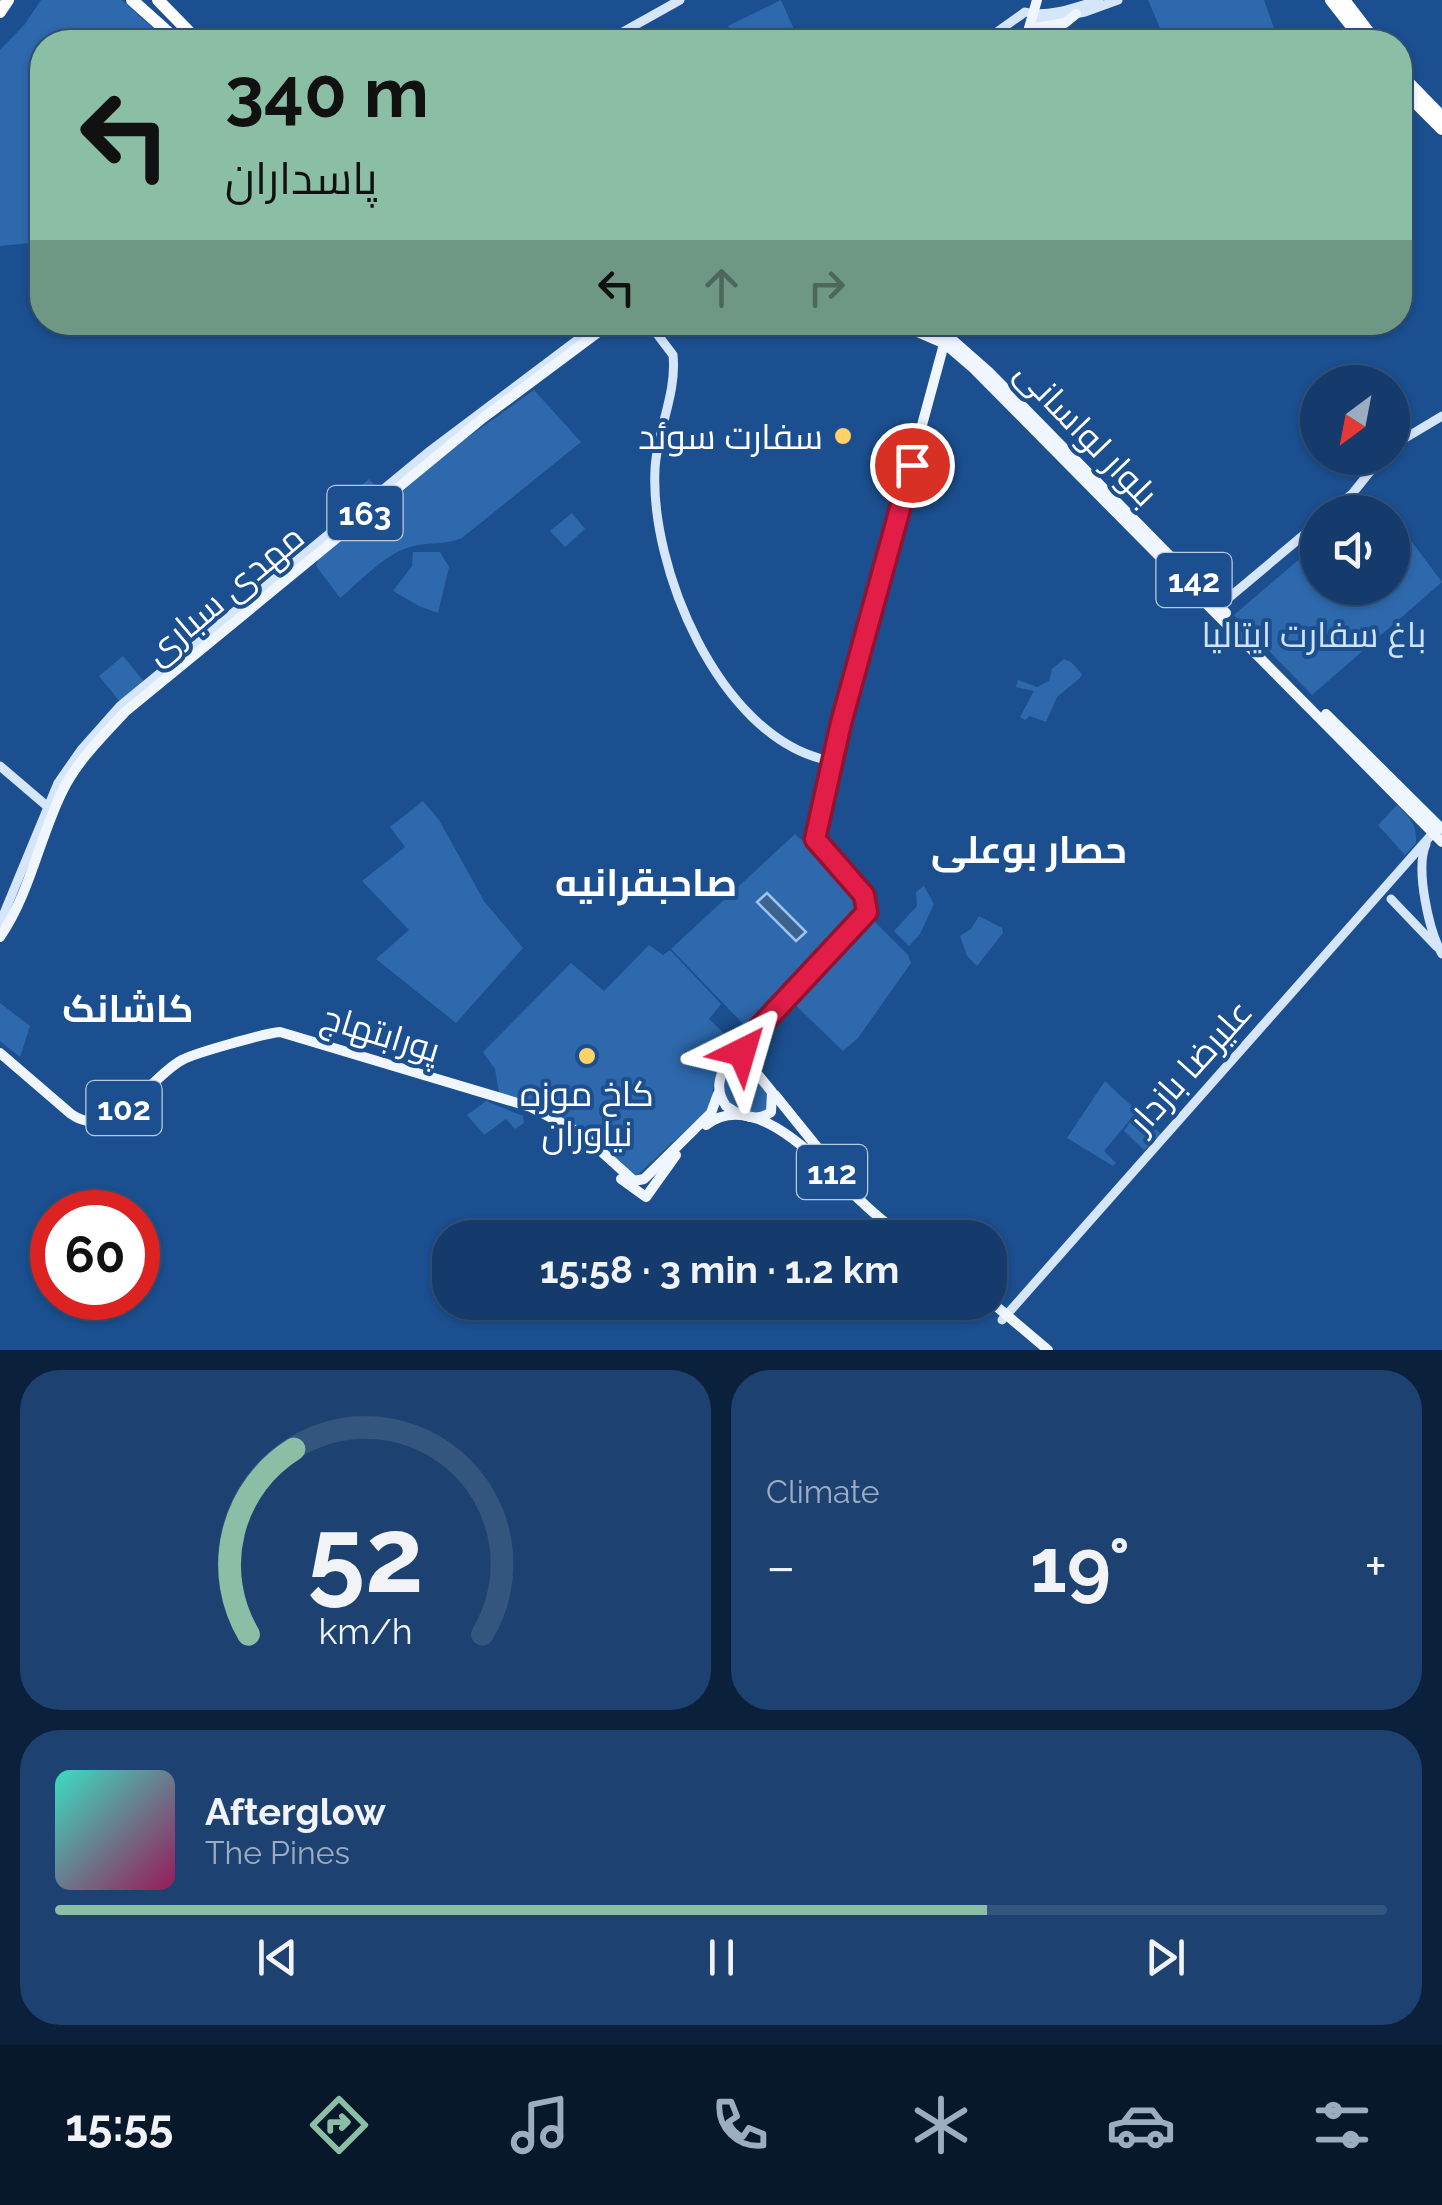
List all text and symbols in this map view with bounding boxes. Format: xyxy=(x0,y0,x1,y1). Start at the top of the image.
text: 340 m xyxy=(225,51,429,133)
icon: left xyxy=(60,70,190,200)
text: پاسداران xyxy=(225,152,378,205)
icon: left xyxy=(589,260,644,315)
icon: ahead xyxy=(694,260,749,315)
icon: right xyxy=(799,260,854,315)
street label: بلوار لواسانی xyxy=(1007,352,1167,515)
north arrow xyxy=(1300,365,1410,475)
map controls xyxy=(1300,365,1410,605)
place label: سفارت سوئد xyxy=(638,416,823,457)
pin xyxy=(870,423,955,508)
marker: سفارت سوئد xyxy=(832,425,854,447)
icon: arrive xyxy=(885,438,940,493)
road number: 163 xyxy=(328,486,402,540)
button: sound xyxy=(1300,495,1410,605)
street label: مهدی سباری xyxy=(136,516,312,673)
road number: 142 xyxy=(1156,553,1232,607)
park label: باغ سفارت ایتالیا xyxy=(1202,614,1426,658)
district label: حصار بوعلی xyxy=(931,827,1127,873)
district label: صاحبقرانیه xyxy=(555,860,737,906)
district label: کاشانک xyxy=(62,986,194,1031)
street label: علیرضا بازدار xyxy=(1118,991,1260,1142)
street label: پورابتهاج xyxy=(316,996,445,1073)
position arrow xyxy=(690,1000,794,1104)
marker: کاخ موزه نیاوران xyxy=(576,1045,598,1067)
place label: کاخ موزه نیاوران xyxy=(520,1073,654,1155)
road number: 102 xyxy=(86,1081,162,1135)
road number: 112 xyxy=(797,1145,867,1199)
speed limit sign: 60 xyxy=(30,1190,160,1320)
text: 15:58 · 3 min · 1.2 km xyxy=(540,1247,899,1292)
text: Climate xyxy=(766,1473,880,1510)
text: 52 xyxy=(307,1494,424,1616)
text: 19° xyxy=(1030,1521,1130,1610)
text: − xyxy=(766,1534,796,1599)
text: + xyxy=(1364,1534,1387,1599)
text: km/h xyxy=(318,1610,413,1652)
text: Afterglow xyxy=(205,1789,386,1834)
text: The Pines xyxy=(205,1834,350,1871)
icon: previous xyxy=(250,1930,305,1985)
icon: pause xyxy=(694,1930,749,1985)
icon: next xyxy=(1138,1930,1193,1985)
icon: directions xyxy=(304,2090,374,2160)
icon: music xyxy=(505,2090,575,2160)
icon: phone xyxy=(705,2090,775,2160)
icon: climate xyxy=(906,2090,976,2160)
icon: car xyxy=(1106,2090,1176,2160)
icon: filters xyxy=(1307,2090,1377,2160)
text: 15:55 xyxy=(65,2099,173,2152)

